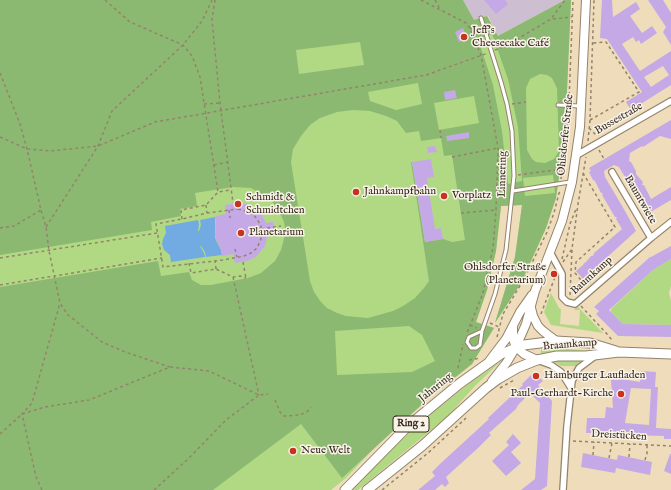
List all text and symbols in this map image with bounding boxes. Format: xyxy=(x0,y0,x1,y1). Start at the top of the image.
place label: Jeff's Cheesecake Café xyxy=(472,24,549,50)
marker: Jeff's Cheesecake Café xyxy=(459,32,469,42)
street label: Ohlsdorfer Straße xyxy=(555,94,577,176)
street label: Bussestraße xyxy=(593,100,645,138)
street label: Linnering xyxy=(496,151,510,197)
street label: Baumtwiete xyxy=(621,173,659,227)
place label: Jahnkampfbahn xyxy=(364,185,436,199)
marker: Jahnkampfbahn xyxy=(351,187,361,197)
place label: Vorplatz xyxy=(452,189,491,203)
place label: Schmidt & Schmidtchen xyxy=(246,191,305,217)
marker: Vorplatz xyxy=(439,191,449,201)
marker: Schmidt & Schmidtchen xyxy=(233,199,243,209)
place label: Planetarium xyxy=(249,226,304,240)
marker: Planetarium xyxy=(236,228,246,238)
street label: Baumkamp xyxy=(569,254,615,298)
place label: Ohlsdorfer Straße (Planetarium) xyxy=(464,261,546,287)
marker: Ohlsdorfer Straße (Planetarium) xyxy=(549,269,559,279)
street label: Braamkamp xyxy=(542,336,598,354)
place label: Hamburger Laufladen xyxy=(544,369,645,383)
street label: Jahnring xyxy=(417,370,455,406)
marker: Hamburger Laufladen xyxy=(531,371,541,381)
place label: Paul-Gerhardt-Kirche xyxy=(510,387,613,401)
marker: Paul-Gerhardt-Kirche xyxy=(616,389,626,399)
road number: Ring 2 xyxy=(393,416,429,432)
street label: Dreistücken xyxy=(591,428,647,444)
place label: Neue Welt xyxy=(301,444,350,458)
marker: Neue Welt xyxy=(288,446,298,456)

